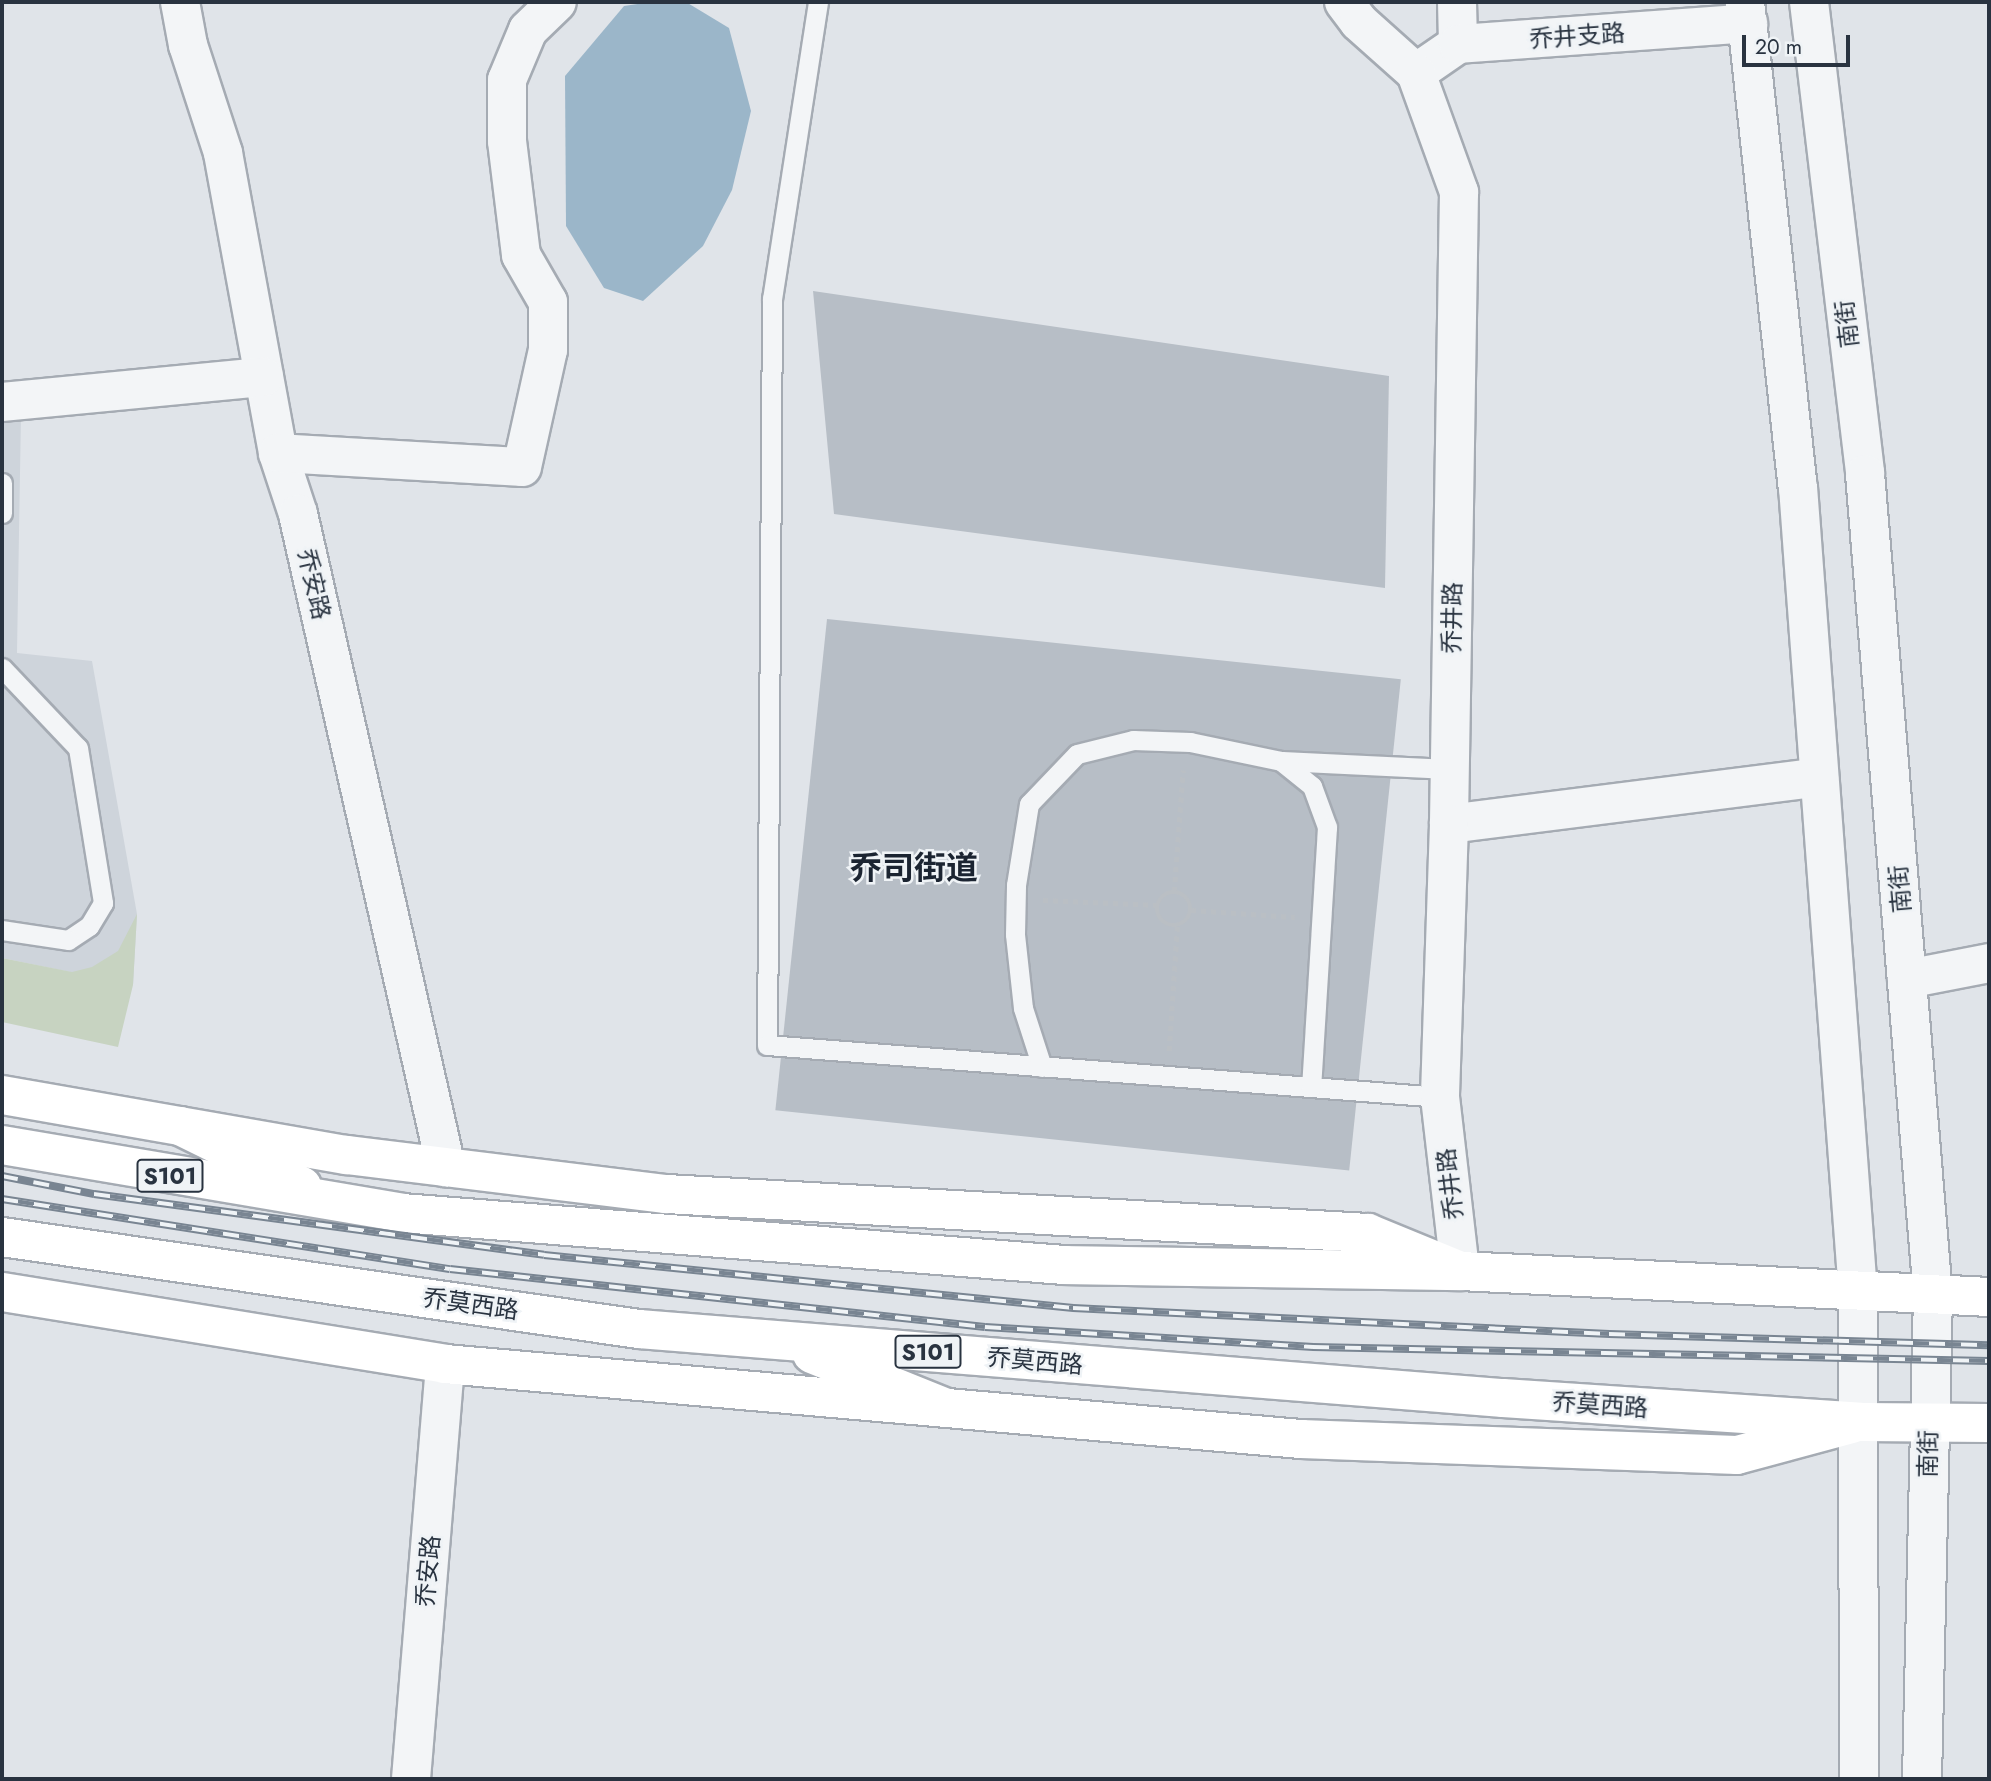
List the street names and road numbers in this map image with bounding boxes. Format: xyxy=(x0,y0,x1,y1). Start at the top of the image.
street label: 乔井支路 xyxy=(1528,18,1626,54)
street label: 南街 xyxy=(1830,298,1864,350)
street label: 乔安路 xyxy=(292,546,336,622)
street label: 乔井路 xyxy=(1437,582,1467,654)
street label: 南街 xyxy=(1884,864,1916,914)
street label: 乔井路 xyxy=(1431,1147,1469,1221)
road number: S101 xyxy=(135,1156,205,1196)
street label: 乔莫西路 xyxy=(421,1283,521,1325)
road number: S101 xyxy=(893,1332,963,1372)
street label: 乔莫西路 xyxy=(986,1342,1084,1380)
street label: 乔莫西路 xyxy=(1551,1387,1649,1423)
street label: 南街 xyxy=(1913,1430,1943,1478)
street label: 乔安路 xyxy=(411,1534,445,1608)

